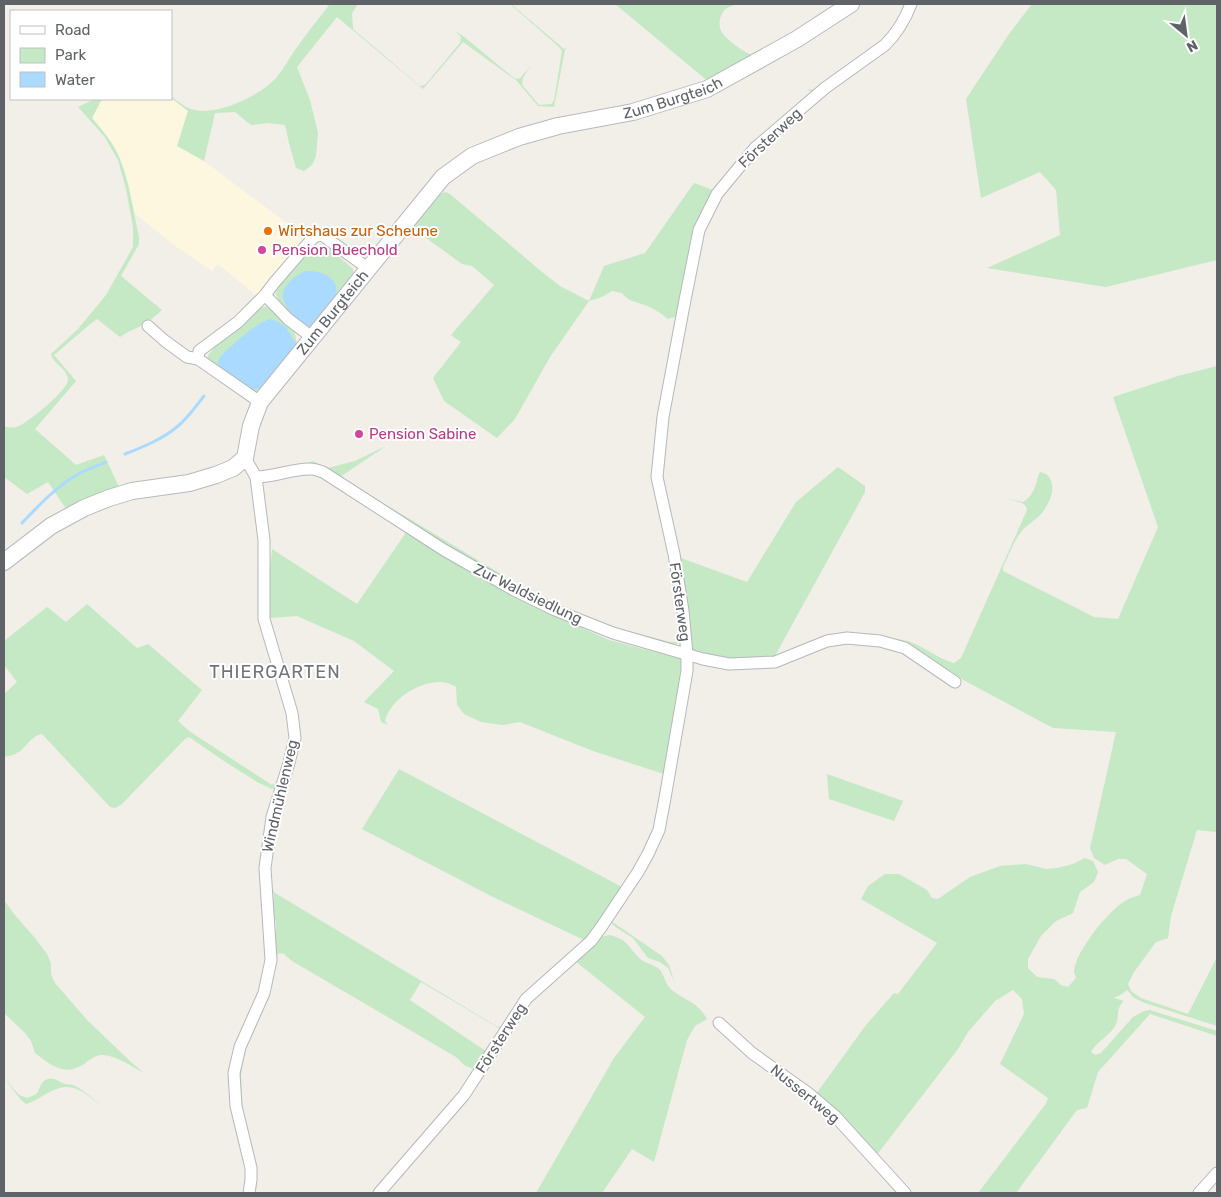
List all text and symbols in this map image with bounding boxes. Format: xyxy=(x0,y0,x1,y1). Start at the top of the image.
legend xyxy=(10,10,172,100)
north arrow xyxy=(1161,10,1211,60)
text: Road xyxy=(55,21,91,39)
text: N xyxy=(1184,36,1201,56)
text: Park xyxy=(55,46,86,64)
text: Water xyxy=(55,71,95,89)
street label: Zum Burgteich xyxy=(622,73,726,123)
street label: Försterweg xyxy=(735,104,805,172)
place label: Wirtshaus zur Scheune xyxy=(278,222,438,240)
marker: Wirtshaus zur Scheune xyxy=(262,225,274,237)
place label: Pension Buechold xyxy=(272,241,398,259)
marker: Pension Buechold xyxy=(256,244,268,256)
street label: Zum Burgteich xyxy=(293,267,372,358)
place label: Pension Sabine xyxy=(369,425,476,443)
marker: Pension Sabine xyxy=(353,428,365,440)
street label: Zur Waldsiedlung xyxy=(471,560,585,628)
street label: Försterweg xyxy=(666,561,694,643)
district label: THIERGARTEN xyxy=(209,661,341,683)
street label: Windmühlenweg xyxy=(258,738,302,854)
street label: Försterweg xyxy=(472,1000,530,1076)
street label: Nussertweg xyxy=(767,1061,843,1127)

